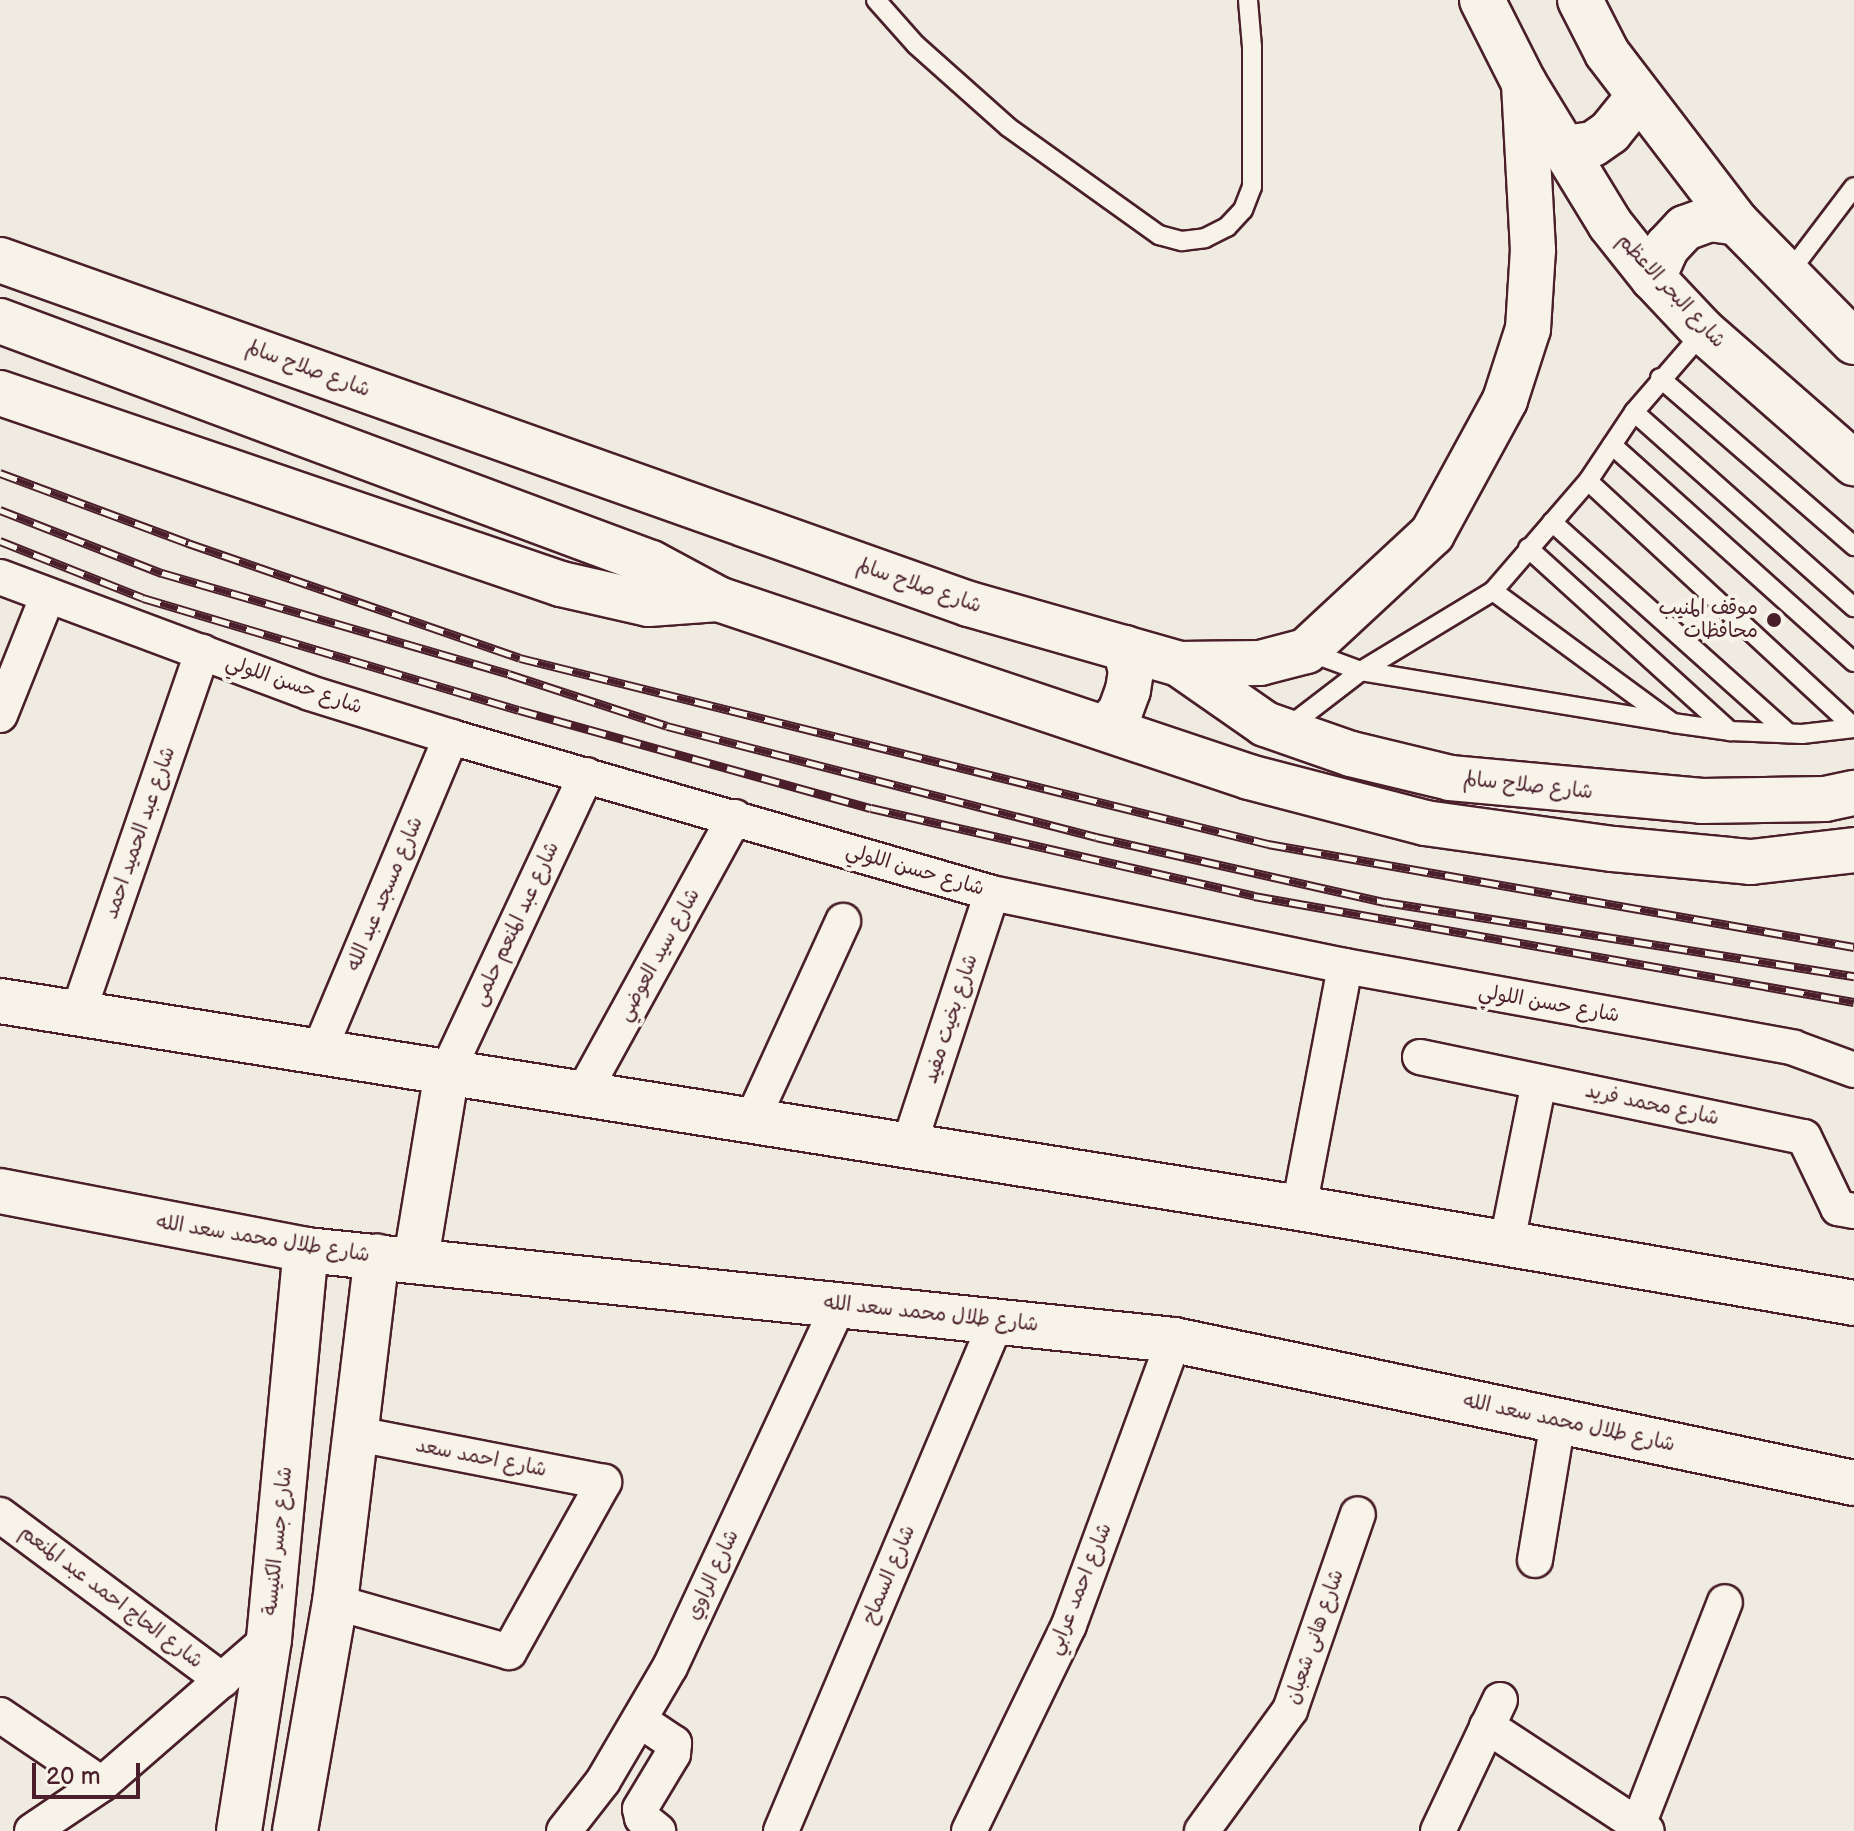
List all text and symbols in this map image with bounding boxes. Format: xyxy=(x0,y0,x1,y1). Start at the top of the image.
street label: شارع البحر الاعظم xyxy=(1612,229,1730,353)
street label: شارع صلاح سالم xyxy=(243,335,373,403)
street label: شارع صلاح سالم xyxy=(854,553,984,619)
place label: موقف المنيب محافظات xyxy=(1658,596,1758,643)
marker: موقف المنيب محافظات xyxy=(1765,611,1783,629)
street label: شارع حسن اللولي xyxy=(223,650,365,720)
street label: شارع عبد الحميد احمد xyxy=(99,744,181,922)
street label: شارع صلاح سالم xyxy=(1462,767,1594,805)
street label: شارع مسجد عبد الله xyxy=(342,813,428,975)
street label: شارع عبد المنعم حلمى xyxy=(467,838,565,1010)
street label: شارع حسن اللولي xyxy=(843,839,987,901)
street label: شارع سيد العوضي xyxy=(613,884,705,1026)
street label: شارع بخيت مفيد xyxy=(919,951,983,1087)
street label: شارع حسن اللولي xyxy=(1477,980,1621,1028)
street label: شارع محمد فريد xyxy=(1583,1079,1721,1131)
street label: شارع طلال محمد سعد الله xyxy=(155,1210,371,1268)
street label: شارع طلال محمد سعد الله xyxy=(823,1291,1039,1337)
street label: شارع طلال محمد سعد الله xyxy=(1461,1389,1677,1457)
street label: شارع احمد سعد xyxy=(413,1434,549,1482)
street label: شارع جسر الكنيسة xyxy=(258,1465,298,1617)
street label: شارع الحاج احمد عبد المنعم xyxy=(15,1520,207,1674)
street label: شارع احمد عرابي xyxy=(1043,1520,1117,1658)
street label: شارع السماح xyxy=(857,1522,921,1628)
street label: شارع الراوي xyxy=(682,1526,744,1624)
street label: شارع هانى شعبان xyxy=(1281,1566,1349,1708)
scale bar xyxy=(36,1747,144,1797)
text: 20 m xyxy=(46,1762,101,1791)

